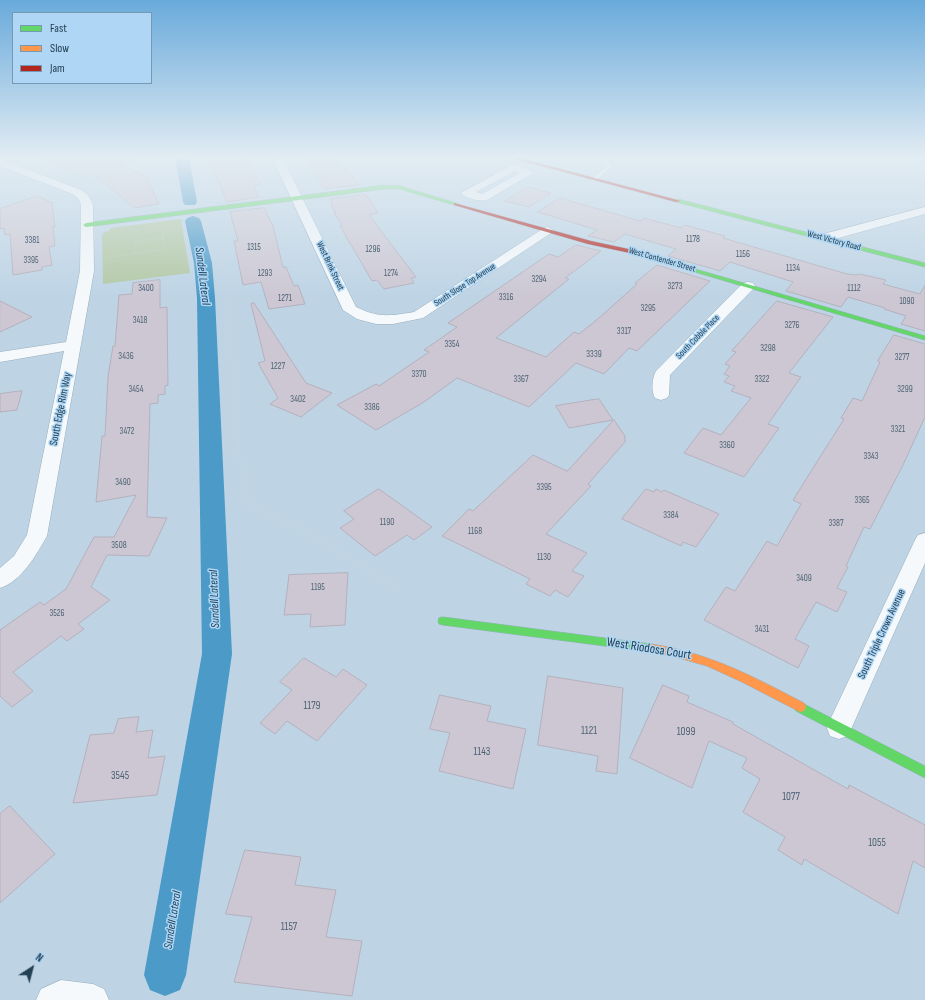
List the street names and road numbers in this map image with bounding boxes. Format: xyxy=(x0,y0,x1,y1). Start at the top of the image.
street label: West Victory Road xyxy=(806,229,862,253)
street label: West Brink Street xyxy=(314,240,346,292)
street label: West Contender Street xyxy=(627,245,697,275)
street label: South Slope Top Avenue xyxy=(432,261,498,309)
street label: South Cobble Place xyxy=(674,312,722,362)
street label: South Edge Rim Way xyxy=(47,371,75,447)
street label: South Triple Crown Avenue xyxy=(855,587,909,681)
street label: West Riodosa Court xyxy=(606,635,692,663)

